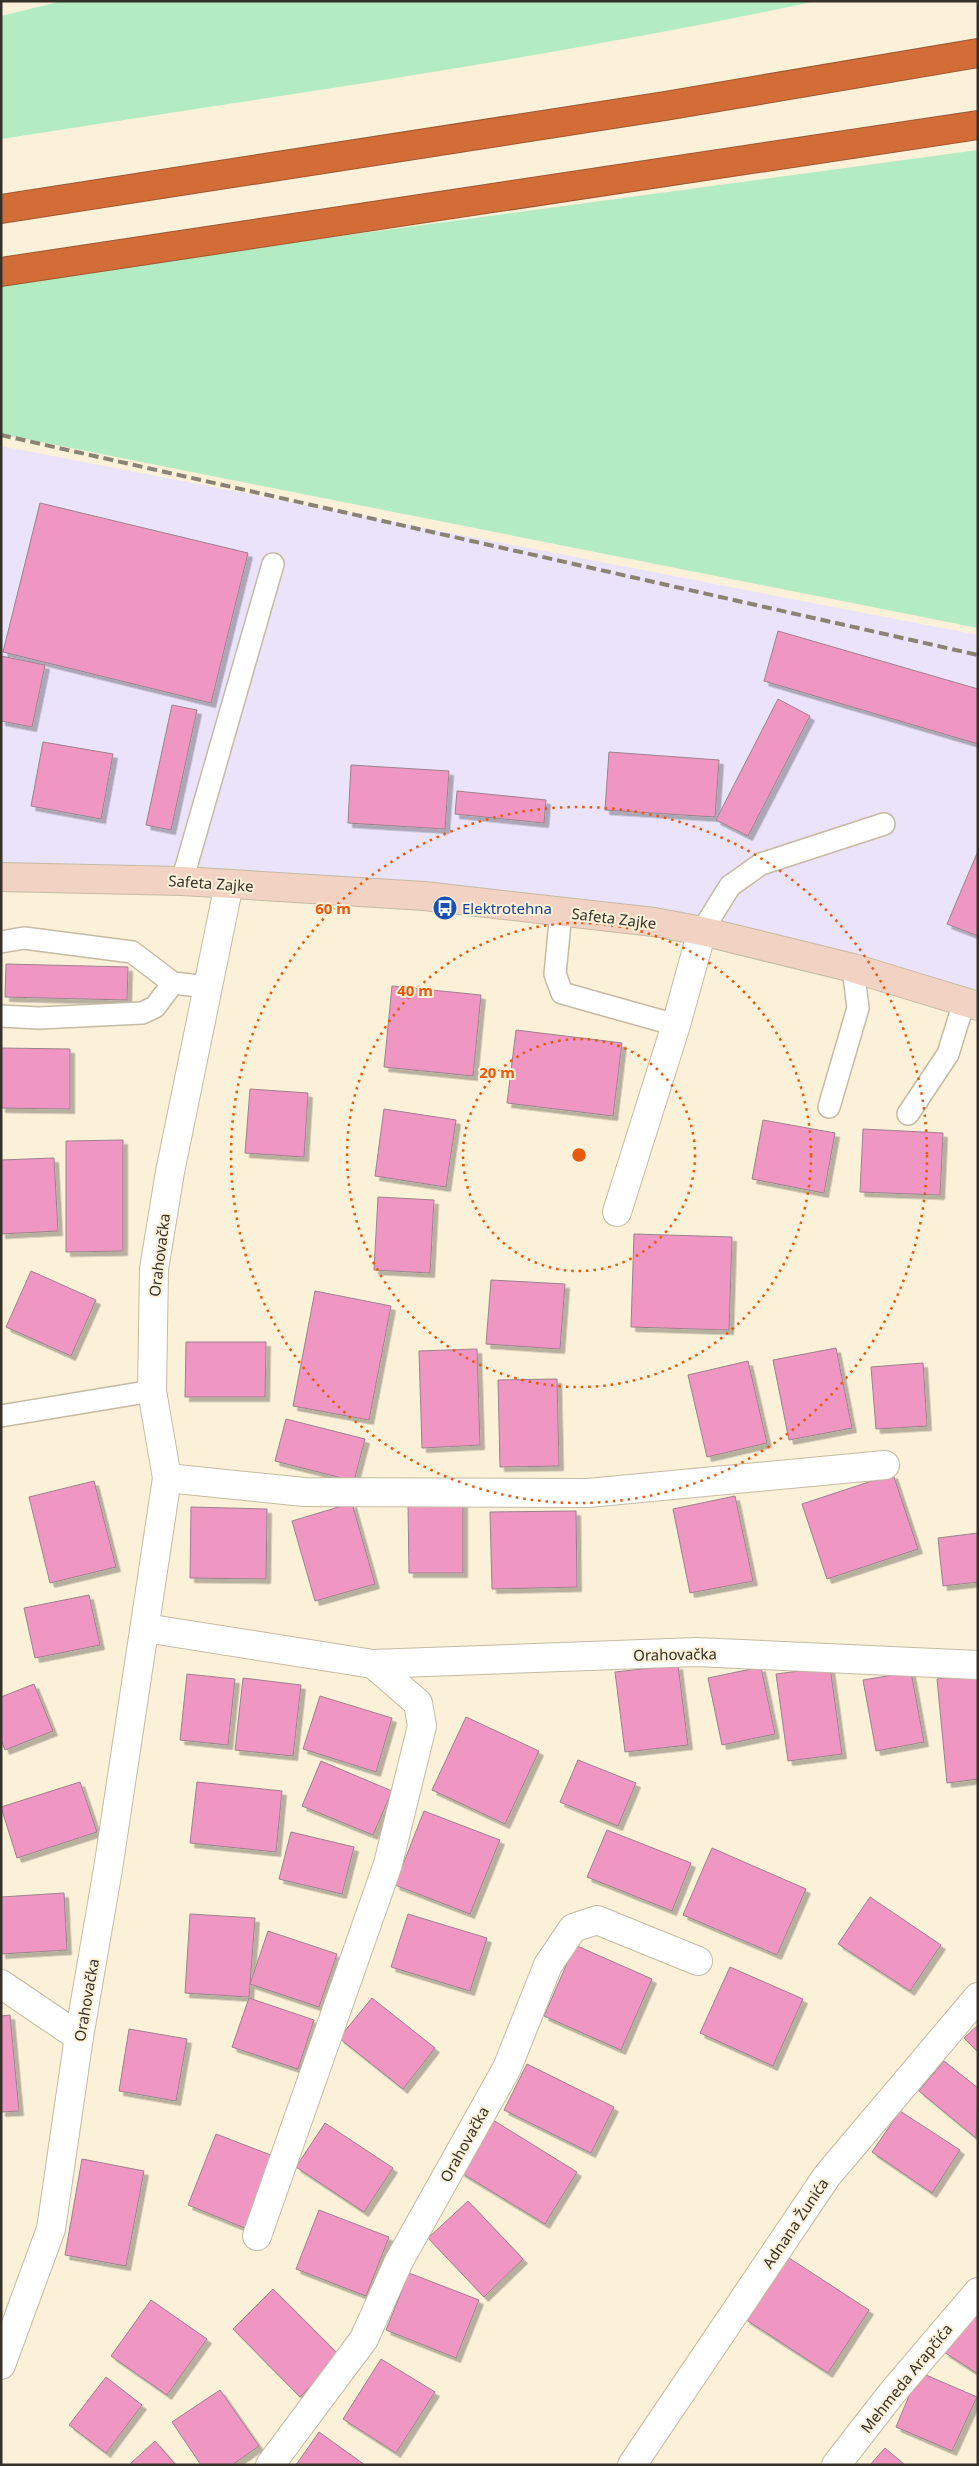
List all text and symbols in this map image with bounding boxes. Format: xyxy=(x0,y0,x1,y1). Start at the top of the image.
street label: Safeta Zajke xyxy=(168,870,254,896)
bus stop icon: Elektrotehna xyxy=(432,895,458,921)
text: 60 m xyxy=(315,898,351,918)
place label: Elektrotehna xyxy=(462,898,552,918)
street label: Safeta Zajke xyxy=(570,903,658,933)
text: 40 m xyxy=(397,980,433,1000)
text: 20 m xyxy=(479,1062,515,1082)
centre of rings xyxy=(570,1146,588,1164)
street label: Orahovačka xyxy=(144,1212,174,1298)
street label: Orahovačka xyxy=(633,1643,717,1665)
street label: Orahovačka xyxy=(69,1957,103,2043)
street label: Orahovačka xyxy=(435,2103,493,2185)
street label: Adnana Žunića xyxy=(757,2174,833,2272)
street label: Mehmeda Arapčića xyxy=(856,2319,956,2437)

